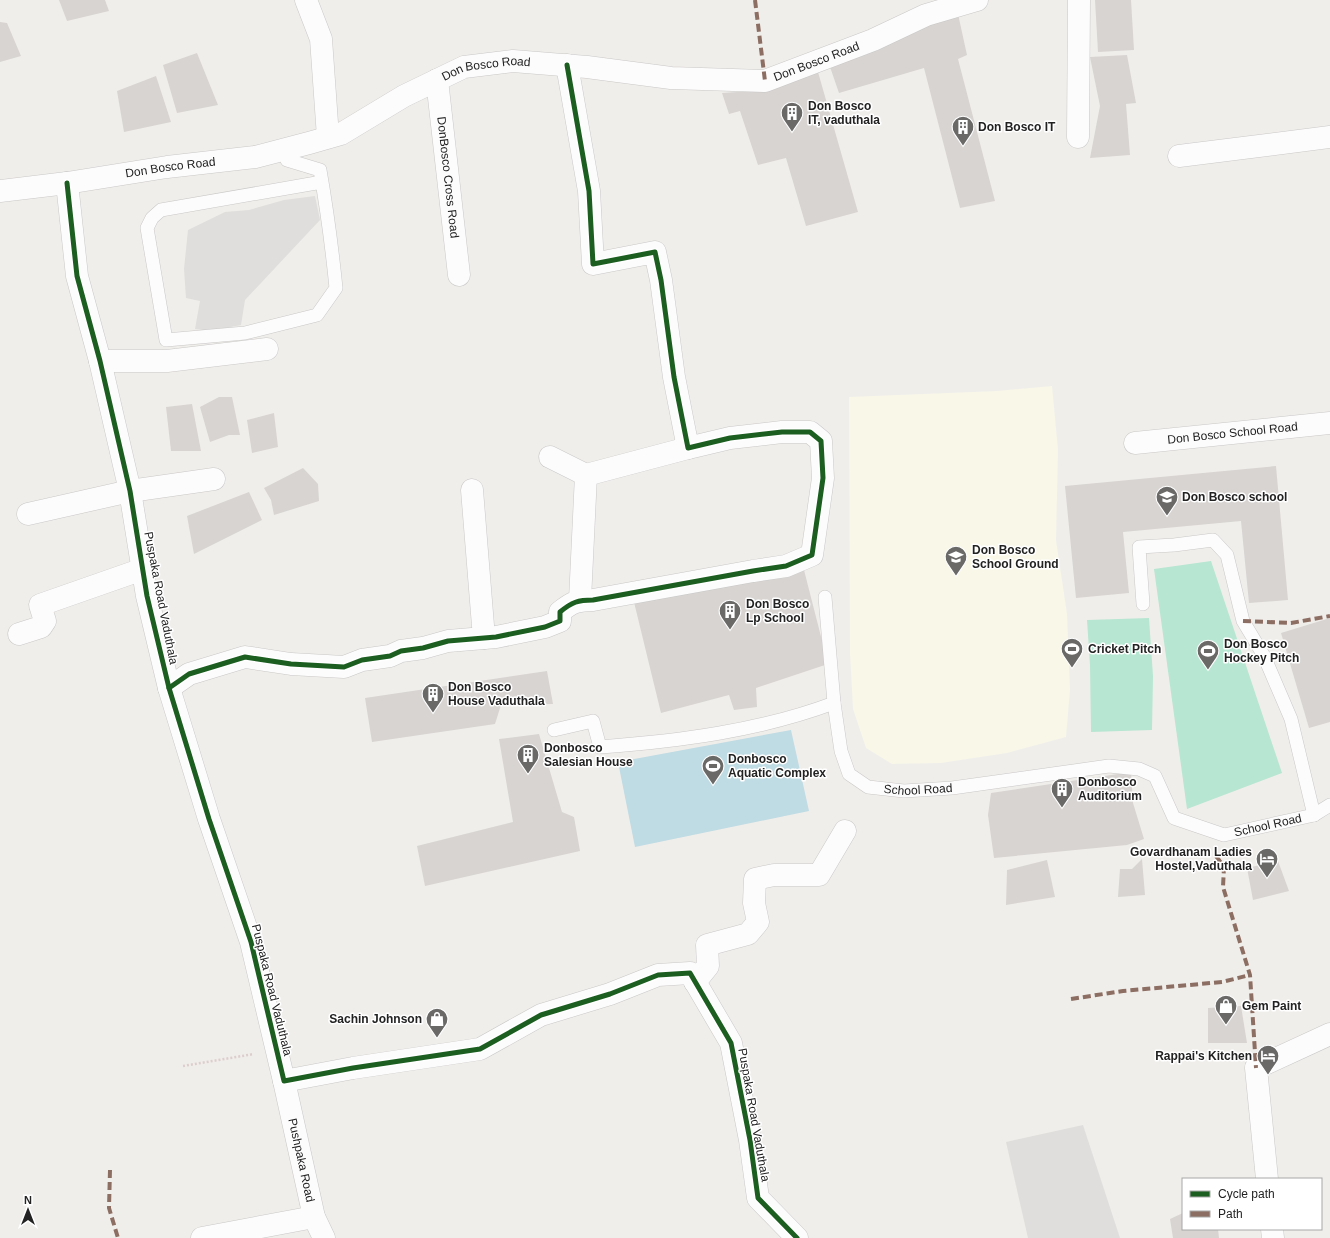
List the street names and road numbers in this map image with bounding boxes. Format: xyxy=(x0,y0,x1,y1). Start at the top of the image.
street label: Don Bosco Road xyxy=(772,39,861,84)
street label: Don Bosco Road xyxy=(439,54,531,84)
street label: DonBosco Cross Road xyxy=(434,116,462,239)
street label: Don Bosco Road xyxy=(124,155,216,181)
street label: Don Bosco School Road xyxy=(1167,419,1298,447)
street label: Puspaka Road Vaduthala xyxy=(141,530,181,666)
street label: School Road xyxy=(883,781,953,798)
street label: School Road xyxy=(1233,811,1303,840)
street label: Puspaka Road Vaduthala xyxy=(249,923,295,1058)
street label: Puspaka Road Vaduthala xyxy=(735,1047,773,1183)
street label: Pushpaka Road xyxy=(285,1117,317,1203)

